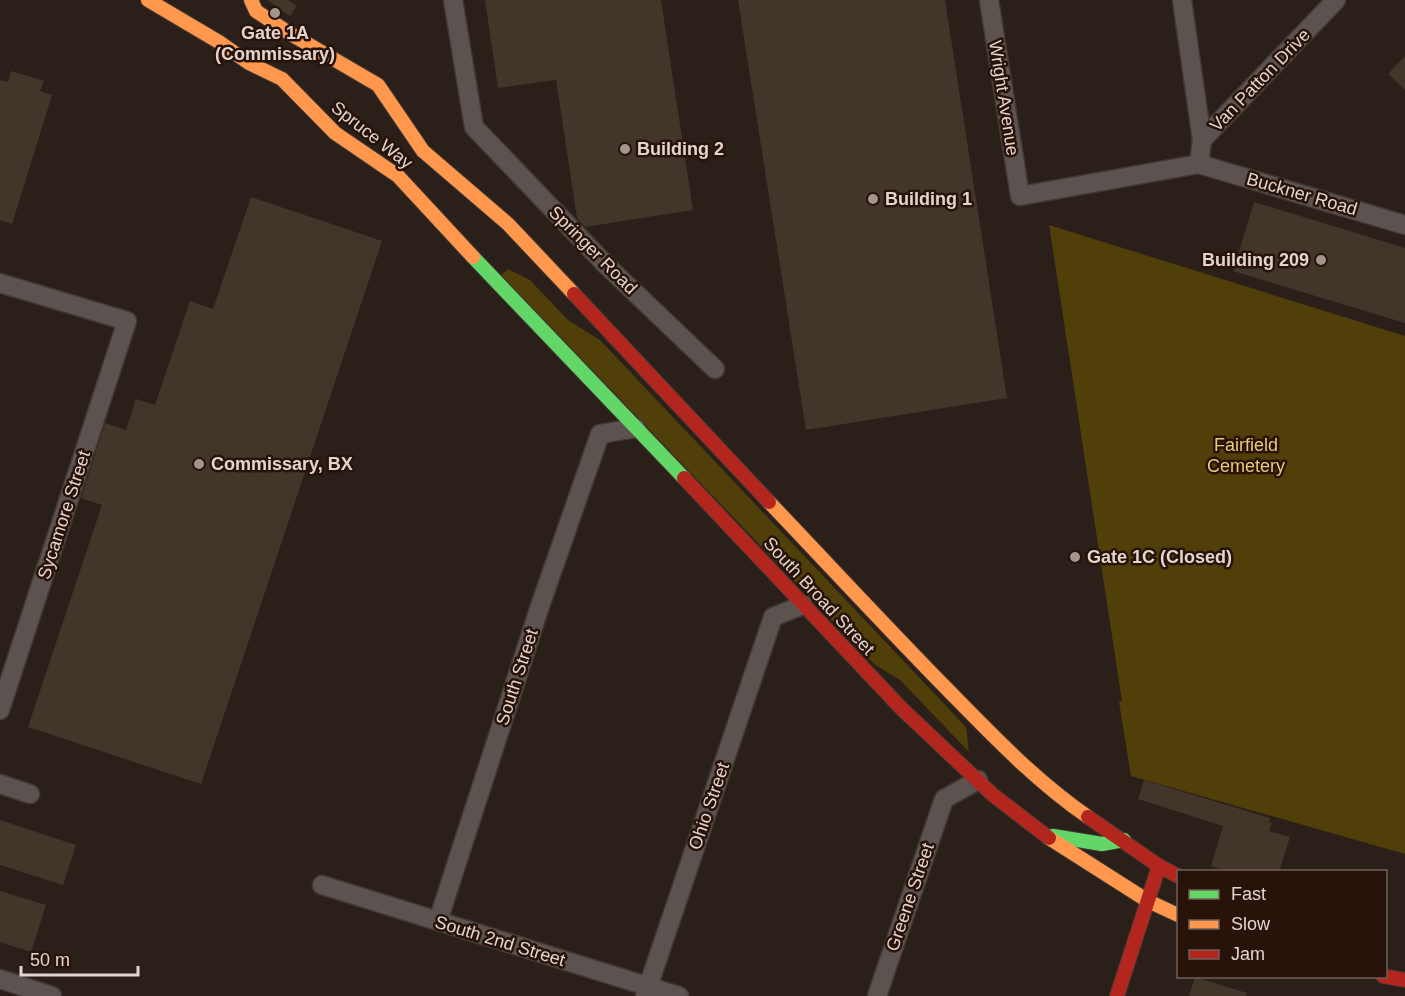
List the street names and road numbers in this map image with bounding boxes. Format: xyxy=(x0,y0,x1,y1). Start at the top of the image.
street label: Van Patton Drive xyxy=(1206,25,1314,135)
street label: Wright Avenue xyxy=(985,39,1023,157)
street label: Spruce Way xyxy=(327,97,417,173)
street label: Buckner Road xyxy=(1244,169,1360,219)
street label: Springer Road xyxy=(545,202,641,298)
street label: Sycamore Street xyxy=(34,448,94,582)
street label: South Broad Street xyxy=(759,533,879,659)
street label: South Street xyxy=(492,626,542,728)
street label: Ohio Street xyxy=(685,760,733,852)
street label: Greene Street xyxy=(882,840,938,954)
street label: South 2nd Street xyxy=(432,912,568,970)

